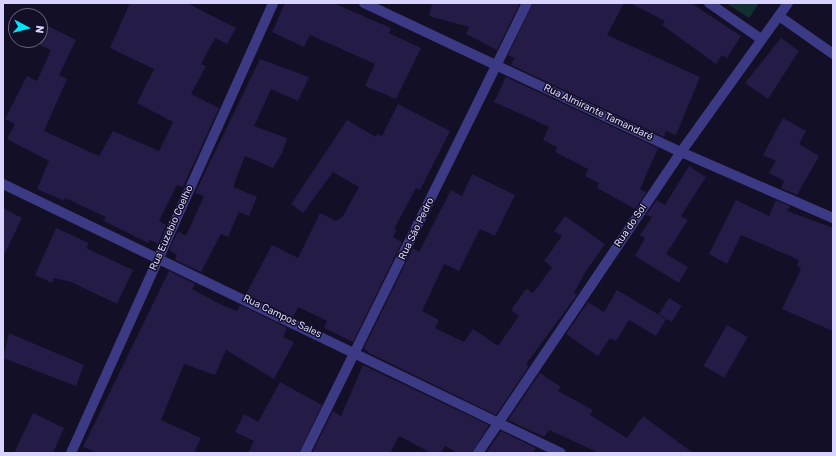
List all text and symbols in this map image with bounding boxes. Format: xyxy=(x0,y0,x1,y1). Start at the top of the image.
north arrow xyxy=(8,8,48,48)
text: N xyxy=(32,25,46,34)
street label: Rua Almirante Tamandaré xyxy=(541,82,655,144)
street label: Rua Euzebio Coelho xyxy=(148,184,196,272)
street label: Rua São Pedro xyxy=(397,196,437,262)
street label: Rua do Sol xyxy=(612,202,650,250)
street label: Rua Campos Sales xyxy=(241,293,323,341)

